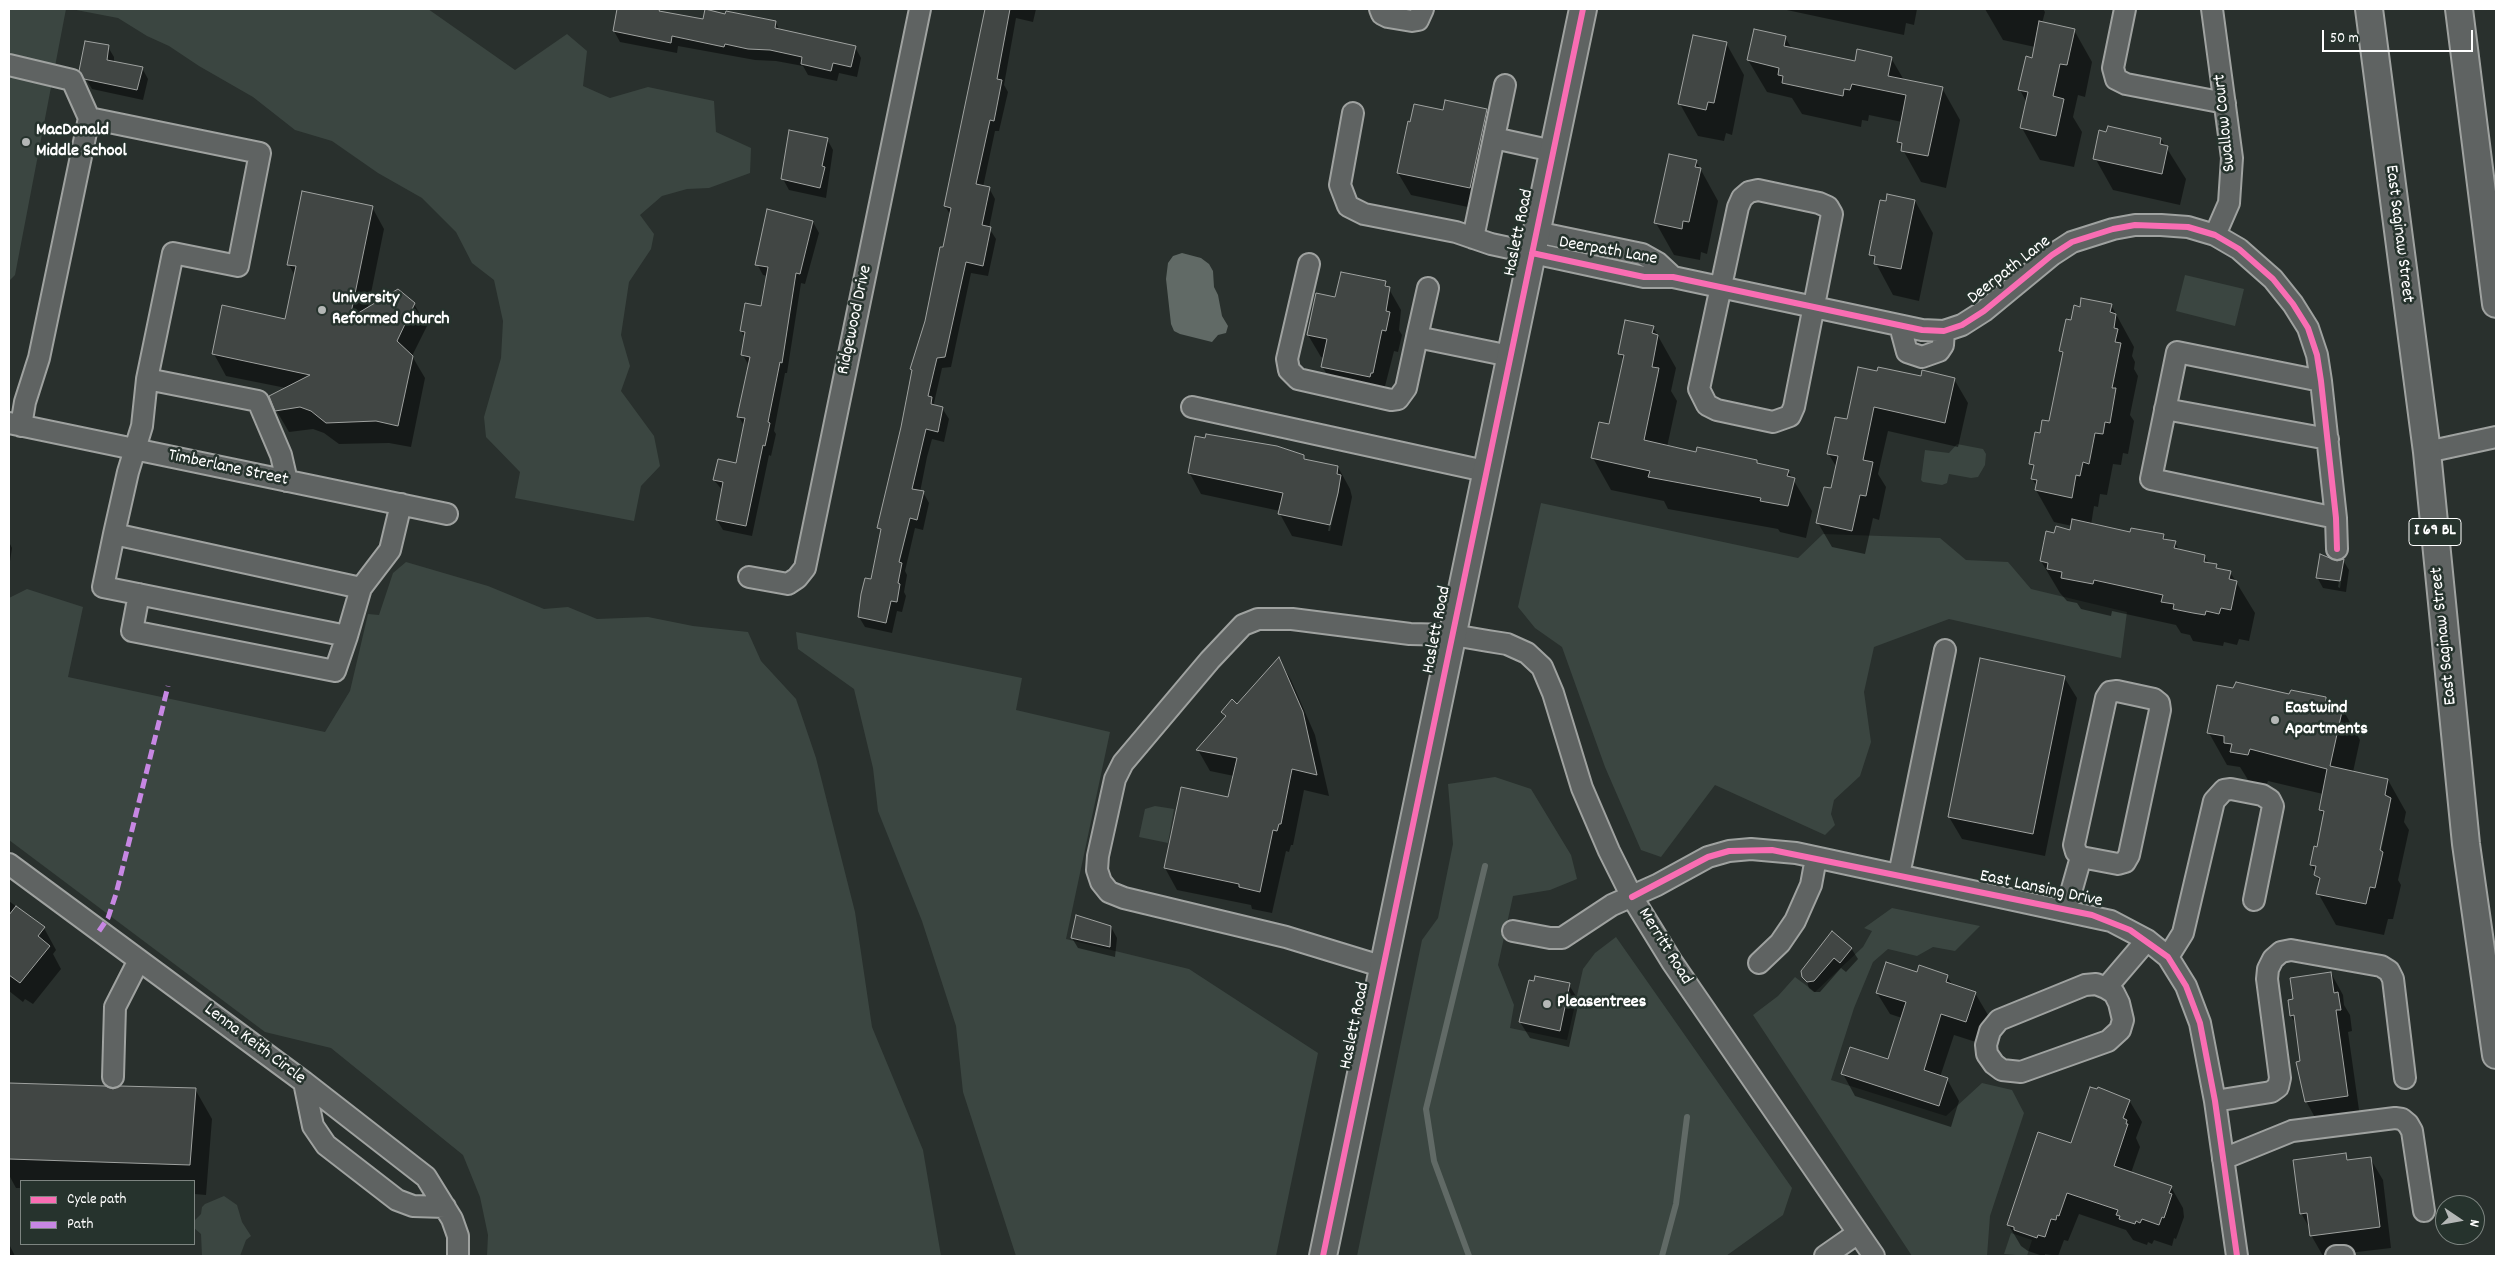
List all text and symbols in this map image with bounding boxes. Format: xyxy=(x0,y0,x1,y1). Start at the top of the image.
scale bar xyxy=(2325,20,2476,52)
text: 50 m xyxy=(2330,28,2359,50)
street label: Swallow Court xyxy=(2210,73,2242,173)
place label: MacDonald Middle School xyxy=(36,121,127,163)
marker: MacDonald Middle School xyxy=(20,136,32,148)
street label: East Saginaw Street xyxy=(2379,164,2417,304)
street label: Haslett Road xyxy=(1500,187,1540,279)
street label: Deerpath Lane xyxy=(1964,232,2056,310)
street label: Deerpath Lane xyxy=(1557,233,1659,271)
street label: Ridgewood Drive xyxy=(834,263,878,377)
place label: University Reformed Church xyxy=(332,289,450,332)
marker: University Reformed Church xyxy=(316,304,328,316)
street label: Timberlane Street xyxy=(166,446,290,492)
road number: I 69 BL xyxy=(2409,518,2461,546)
street label: East Saginaw Street xyxy=(2427,566,2463,706)
street label: Haslett Road xyxy=(1419,584,1457,676)
place label: Eastwind Apartments xyxy=(2285,699,2368,742)
marker: Eastwind Apartments xyxy=(2269,714,2281,726)
street label: East Lansing Drive xyxy=(1978,866,2104,914)
street label: Merritt Road xyxy=(1632,905,1696,989)
street label: Haslett Road xyxy=(1336,980,1376,1072)
place label: Pleasentrees xyxy=(1557,993,1646,1015)
marker: Pleasentrees xyxy=(1541,998,1553,1010)
street label: Lenna Keith Circle xyxy=(199,1000,309,1090)
legend xyxy=(20,1180,195,1245)
text: Cycle path xyxy=(67,1189,126,1211)
north arrow xyxy=(2435,1195,2485,1245)
text: Path xyxy=(67,1214,93,1236)
text: N xyxy=(2463,1217,2484,1228)

